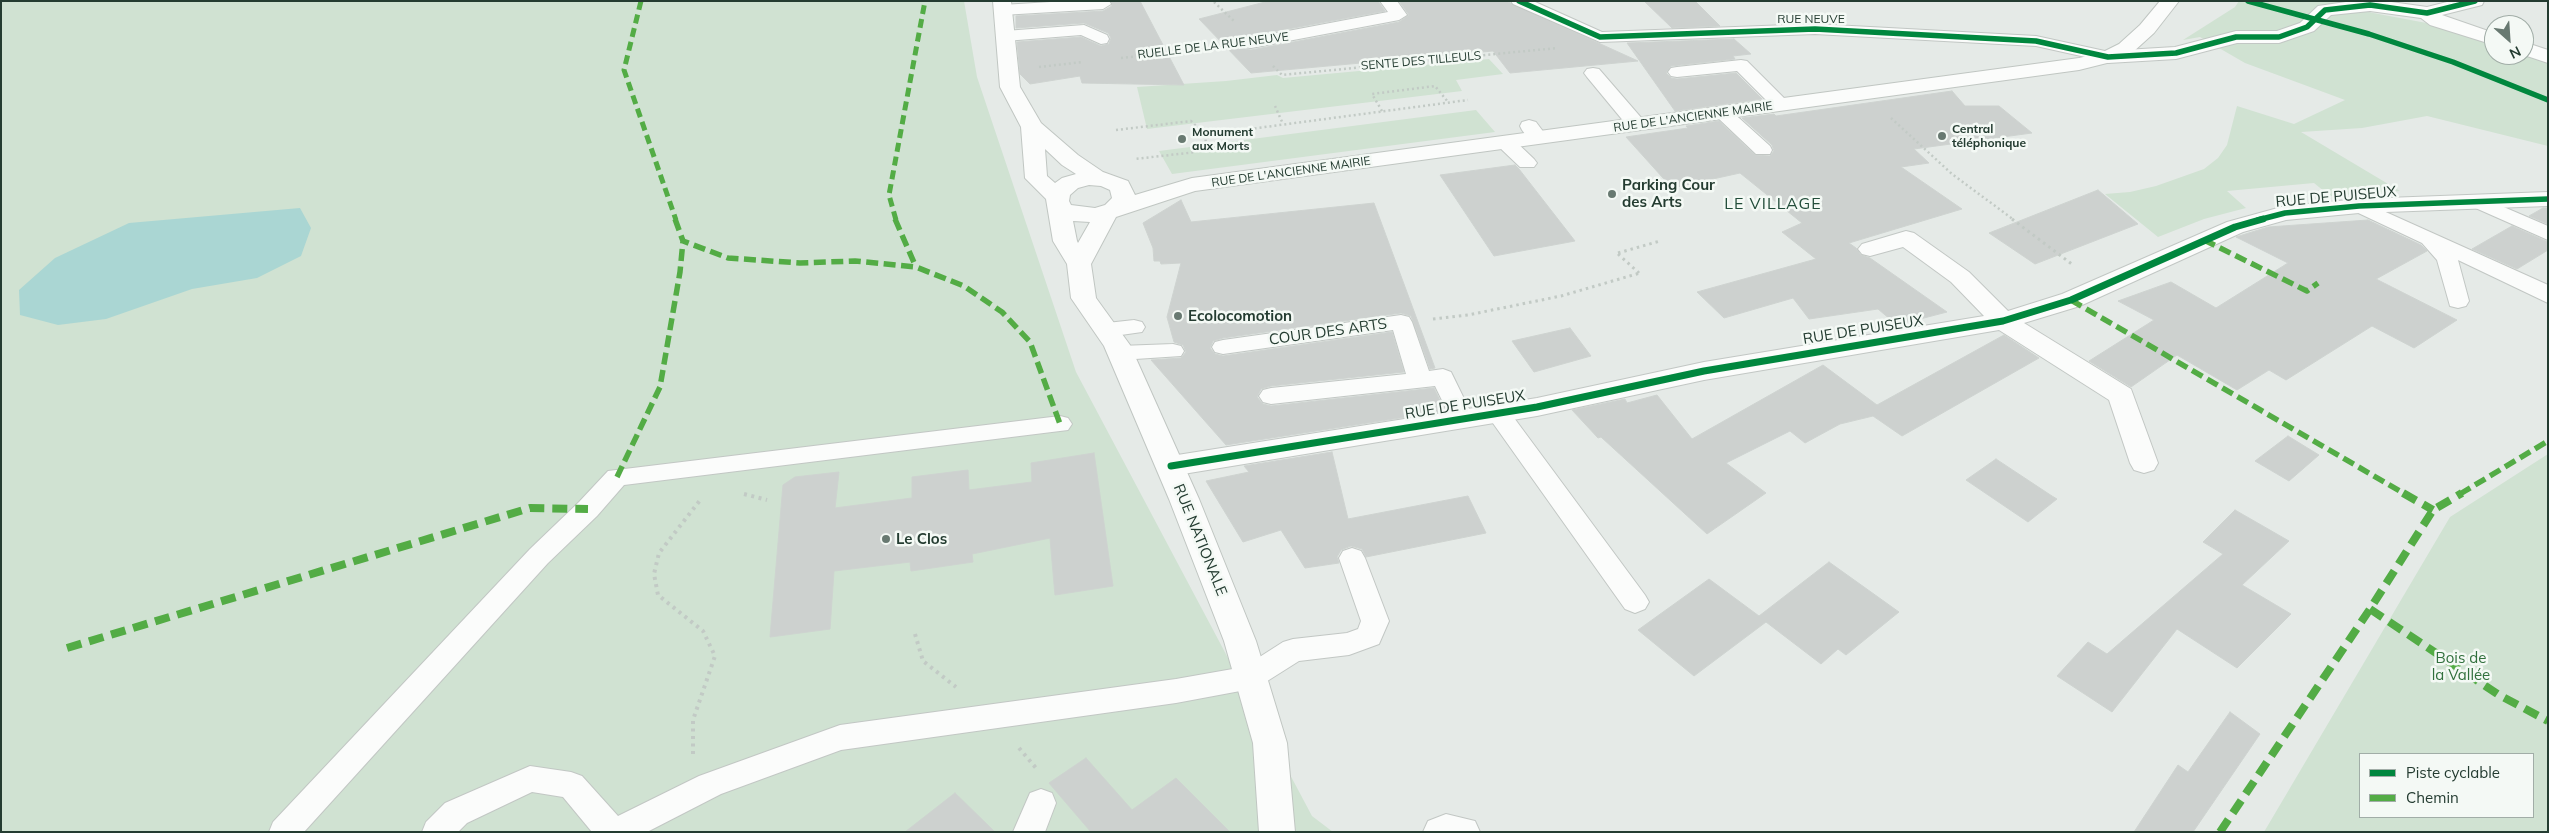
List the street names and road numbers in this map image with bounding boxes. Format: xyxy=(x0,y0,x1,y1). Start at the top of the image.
street label: RUE NEUVE xyxy=(1777,12,1845,26)
street label: RUELLE DE LA RUE NEUVE xyxy=(1137,30,1289,62)
street label: SENTE DES TILLEULS xyxy=(1360,49,1482,73)
street label: RUE DE L'ANCIENNE MAIRIE xyxy=(1612,99,1774,135)
street label: RUE DE L'ANCIENNE MAIRIE xyxy=(1210,154,1372,190)
street label: RUE DE PUISEUX xyxy=(2275,183,2397,211)
street label: RUE DE PUISEUX xyxy=(1802,312,1924,348)
street label: COUR DES ARTS xyxy=(1268,315,1388,349)
street label: RUE DE PUISEUX xyxy=(1404,387,1526,423)
street label: RUE NATIONALE xyxy=(1169,482,1231,598)

